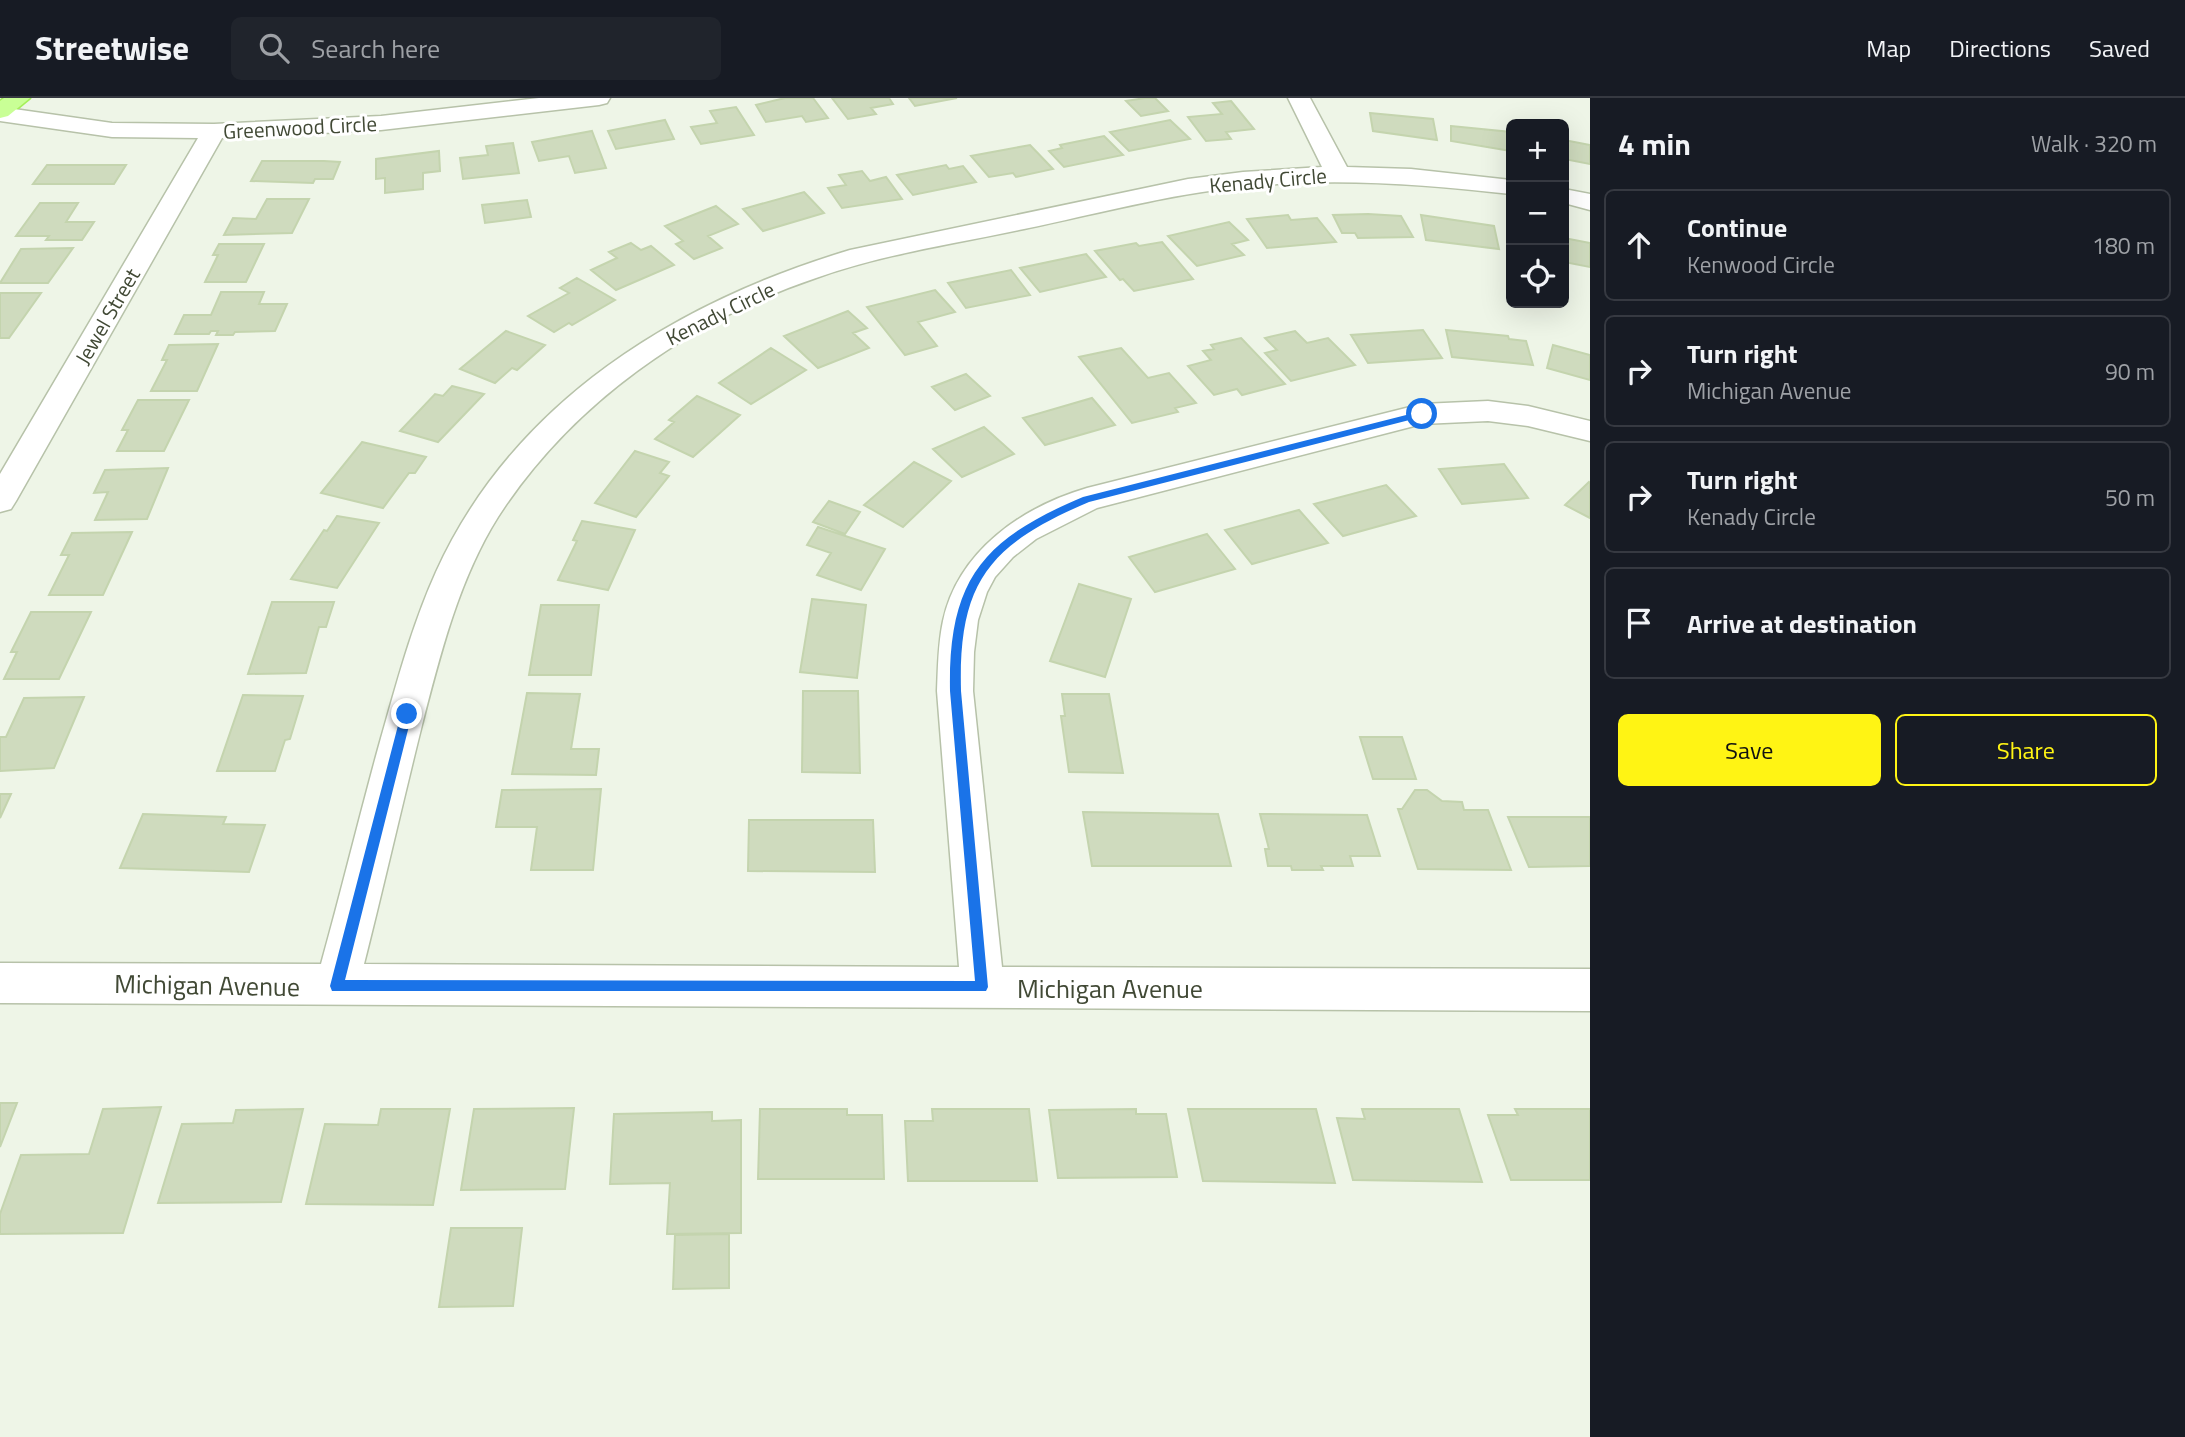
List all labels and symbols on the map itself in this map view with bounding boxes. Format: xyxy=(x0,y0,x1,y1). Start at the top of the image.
street label: Greenwood Circle xyxy=(222,107,378,147)
street label: Kenady Circle xyxy=(1208,159,1328,201)
street label: Jewel Street xyxy=(66,261,148,370)
street label: Kenady Circle xyxy=(660,273,780,353)
route start xyxy=(1406,398,1437,429)
route end xyxy=(391,698,422,729)
street label: Michigan Avenue xyxy=(114,964,300,1006)
street label: Michigan Avenue xyxy=(1017,969,1203,1008)

